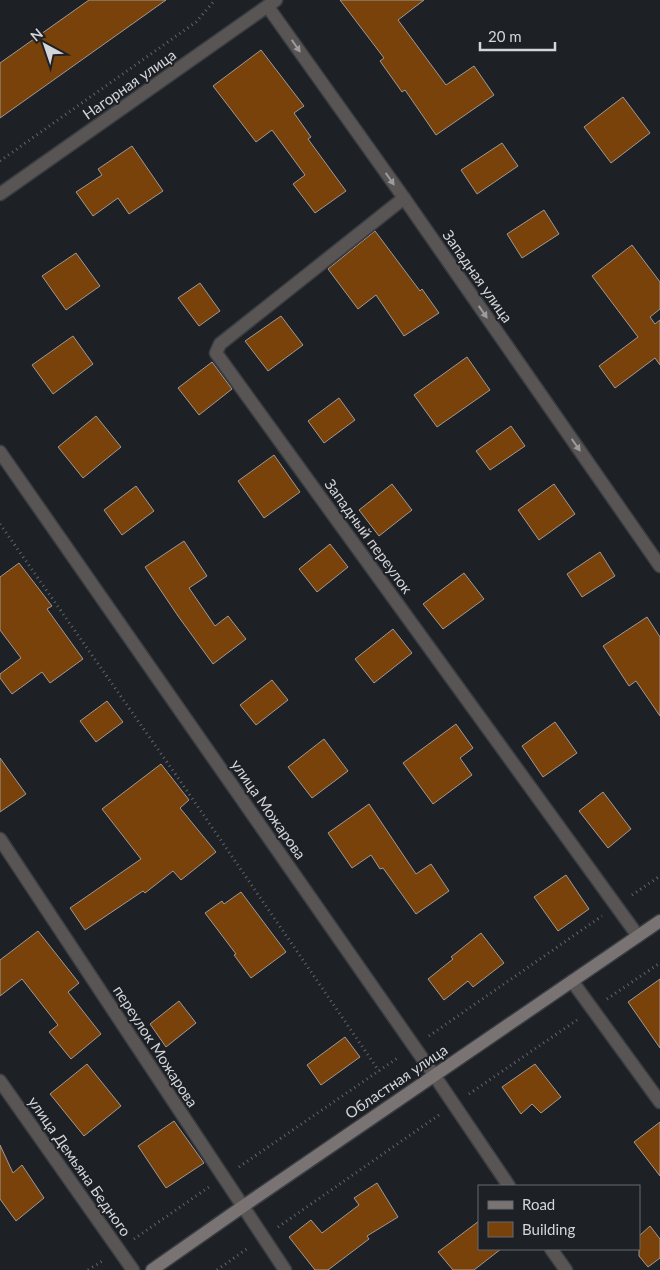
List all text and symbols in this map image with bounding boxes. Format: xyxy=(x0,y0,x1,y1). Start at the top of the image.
north arrow xyxy=(20,20,70,70)
scale bar xyxy=(480,20,555,52)
text: N xyxy=(27,25,46,45)
text: 20 m xyxy=(488,27,522,45)
one-way arrow xyxy=(291,39,301,53)
street label: Нагорная улица xyxy=(79,45,179,123)
one-way arrow xyxy=(385,172,395,186)
street label: Западная улица xyxy=(439,226,517,326)
one-way arrow xyxy=(478,305,488,319)
one-way arrow xyxy=(571,438,581,452)
street label: Западный переулок xyxy=(321,475,417,597)
street label: улица Можарова xyxy=(228,756,310,862)
street label: переулок Можарова xyxy=(110,982,202,1110)
street label: Областная улица xyxy=(341,1040,451,1122)
street label: улица Демьяна Бедного xyxy=(25,1093,135,1239)
legend xyxy=(478,1185,640,1250)
text: Road xyxy=(522,1195,555,1213)
text: Building xyxy=(522,1220,575,1238)

